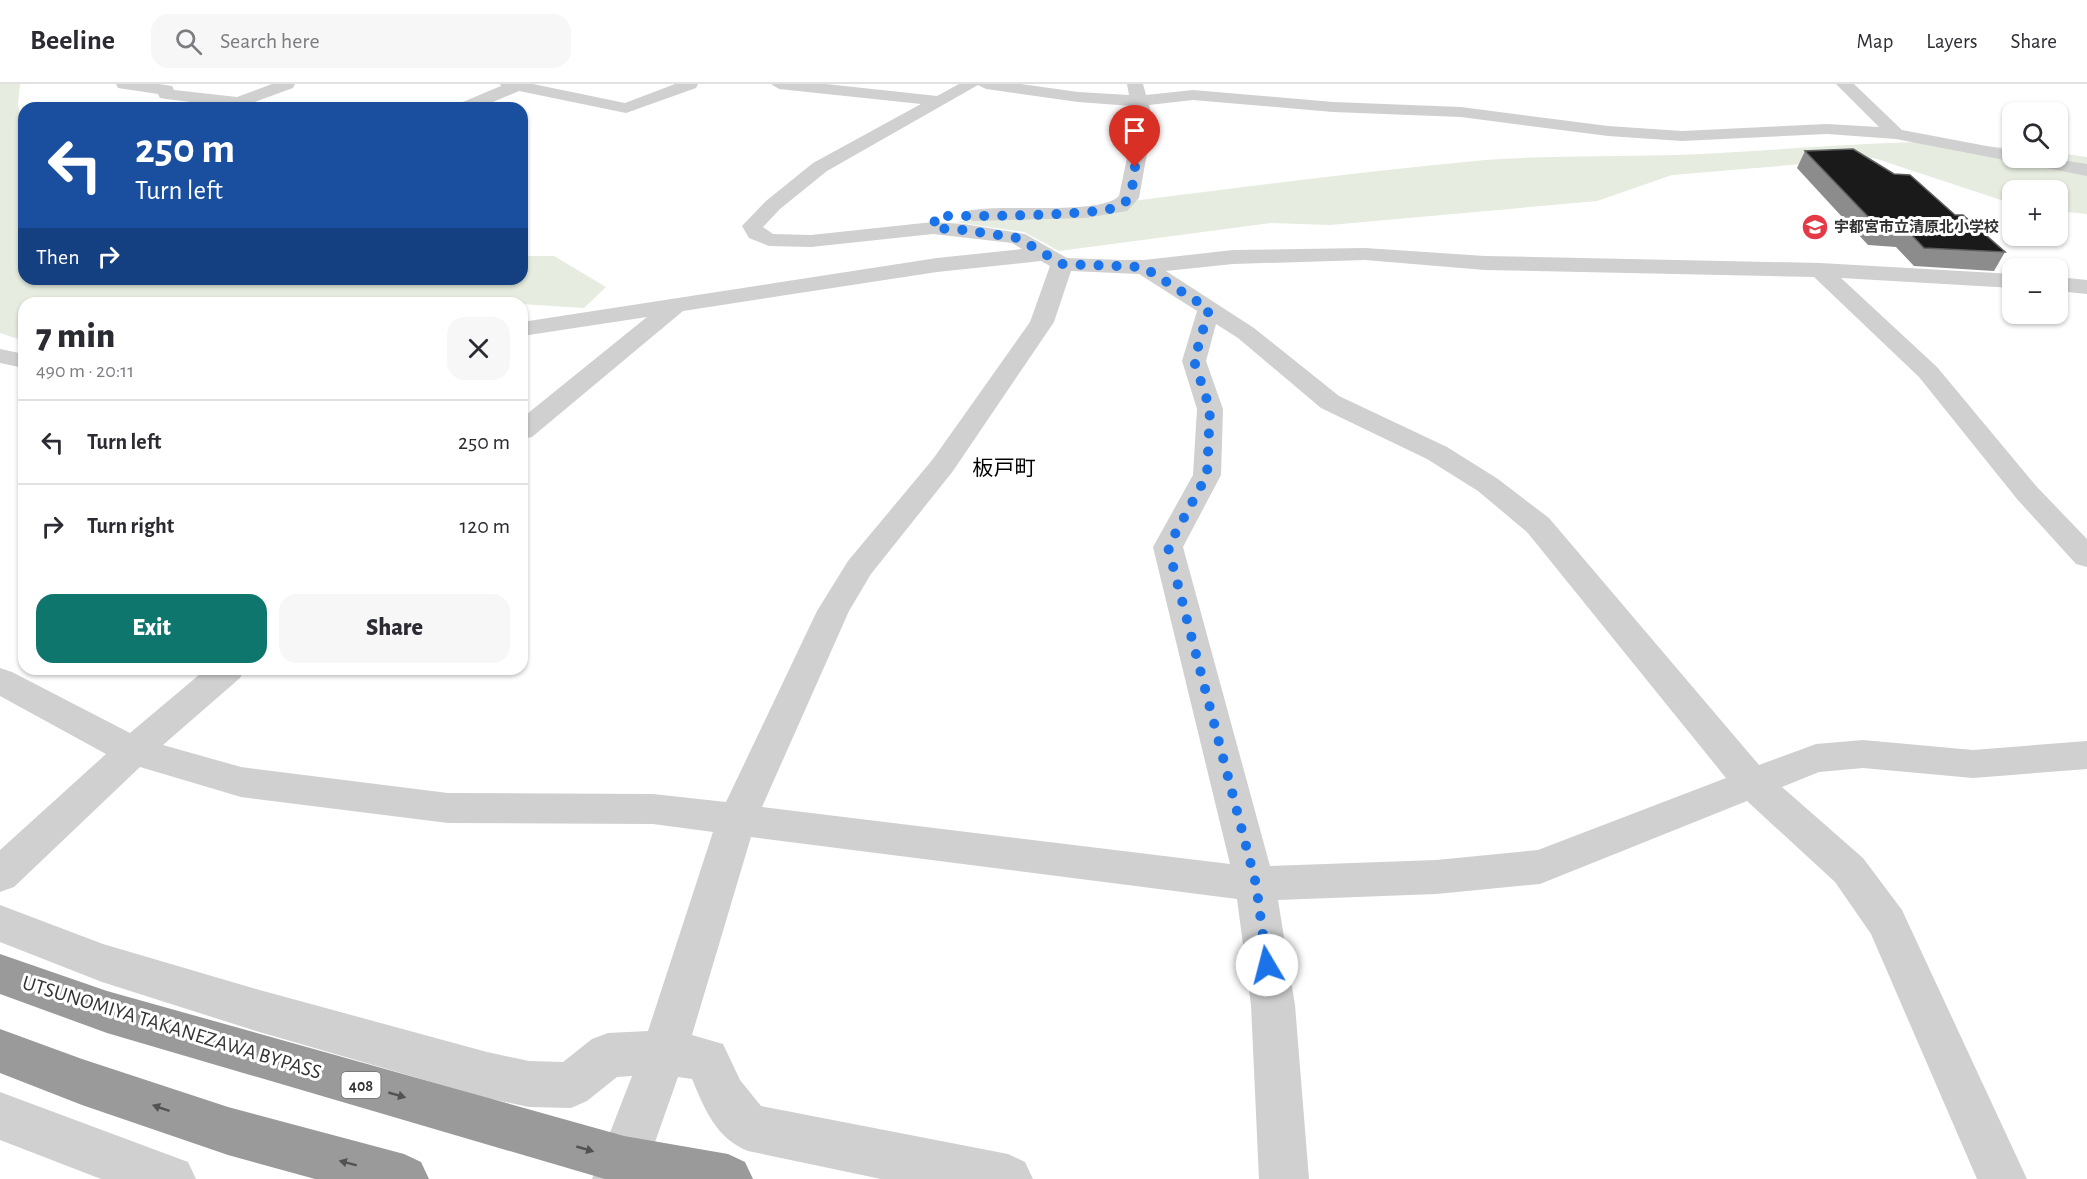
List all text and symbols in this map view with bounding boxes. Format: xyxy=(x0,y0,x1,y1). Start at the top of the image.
search box xyxy=(151,14,571,68)
icon: search xyxy=(172,25,205,58)
text: Beeline xyxy=(30,27,115,55)
text: Search here xyxy=(220,30,320,52)
text: Map xyxy=(1857,31,1893,52)
text: Layers xyxy=(1926,31,1977,52)
text: Share xyxy=(2010,31,2057,52)
map controls xyxy=(2002,102,2068,324)
button: search xyxy=(2002,102,2068,168)
pin xyxy=(1109,105,1160,167)
icon: arrive xyxy=(1118,114,1151,147)
icon: left xyxy=(36,126,114,204)
text: 250 m xyxy=(135,128,235,170)
text: Turn left xyxy=(135,177,223,204)
button: + xyxy=(2002,180,2068,246)
school or university icon: 宇都宮市立清原北小学校 xyxy=(1800,212,1830,242)
place label: 宇都宮市立清原北小学校 xyxy=(1834,219,1999,235)
icon: right xyxy=(92,240,125,273)
text: Then xyxy=(36,246,80,268)
button: − xyxy=(2002,258,2068,324)
button: close xyxy=(447,317,510,380)
text: 7 min xyxy=(36,318,115,354)
text: 490 m · 20:11 xyxy=(36,361,134,381)
icon: left xyxy=(36,426,69,459)
text: Turn left xyxy=(87,431,161,453)
text: 250 m xyxy=(458,431,510,453)
district label: 板戸町 xyxy=(973,457,1036,479)
icon: right xyxy=(36,510,69,543)
text: Turn right xyxy=(87,515,174,537)
text: 120 m xyxy=(460,515,510,537)
button: Exit xyxy=(36,594,267,663)
button: Share xyxy=(279,594,510,663)
position arrow xyxy=(1235,933,1299,997)
street label: UTSUNOMIYA TAKANEZAWA BYPASS xyxy=(20,972,324,1083)
road number: 408 xyxy=(342,1072,380,1098)
one-way arrow xyxy=(388,1091,406,1100)
one-way arrow xyxy=(152,1103,170,1113)
one-way arrow xyxy=(576,1145,594,1154)
one-way arrow xyxy=(339,1158,357,1168)

